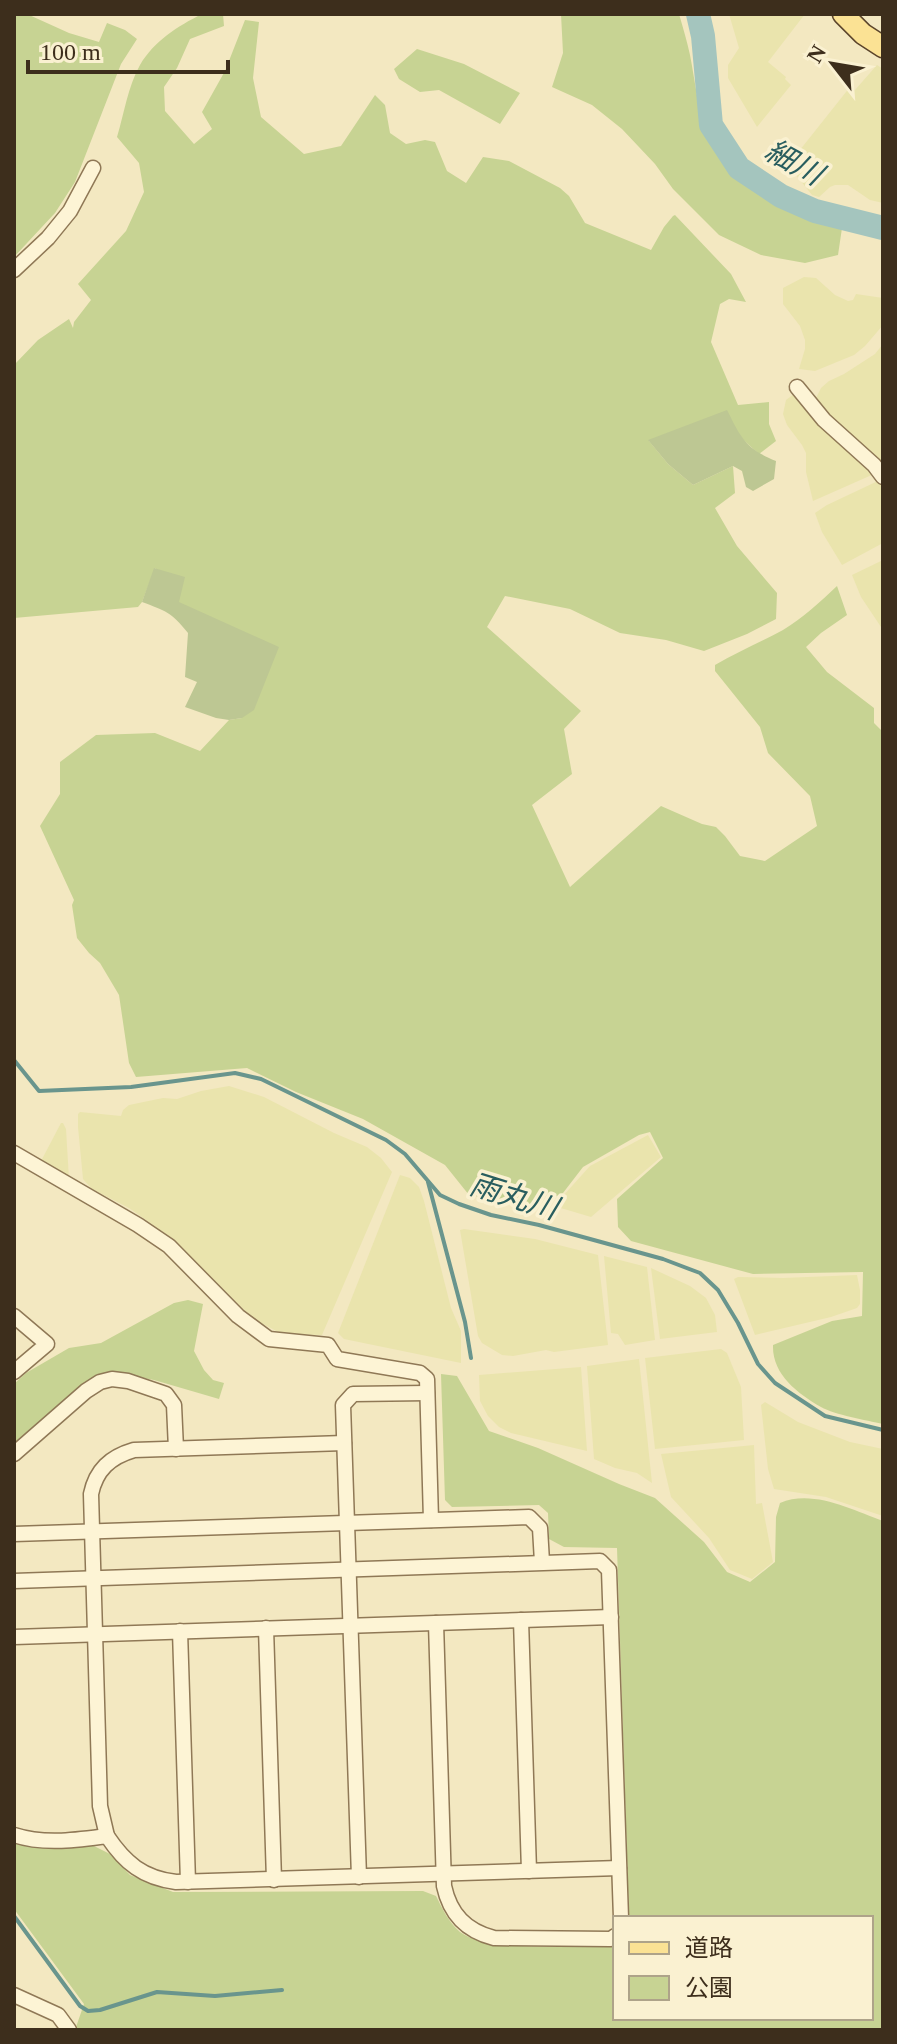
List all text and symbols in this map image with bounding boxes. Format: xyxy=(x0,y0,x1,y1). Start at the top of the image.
scale bar xyxy=(28,24,228,74)
north arrow xyxy=(793,24,873,104)
text: 100 m xyxy=(40,39,101,65)
text: N xyxy=(801,41,831,67)
water label: 細川 xyxy=(760,133,831,192)
water label: 雨丸川 xyxy=(466,1167,565,1226)
legend xyxy=(613,1916,873,2020)
text: 道路 xyxy=(685,1935,733,1961)
text: 公園 xyxy=(685,1975,733,2001)

